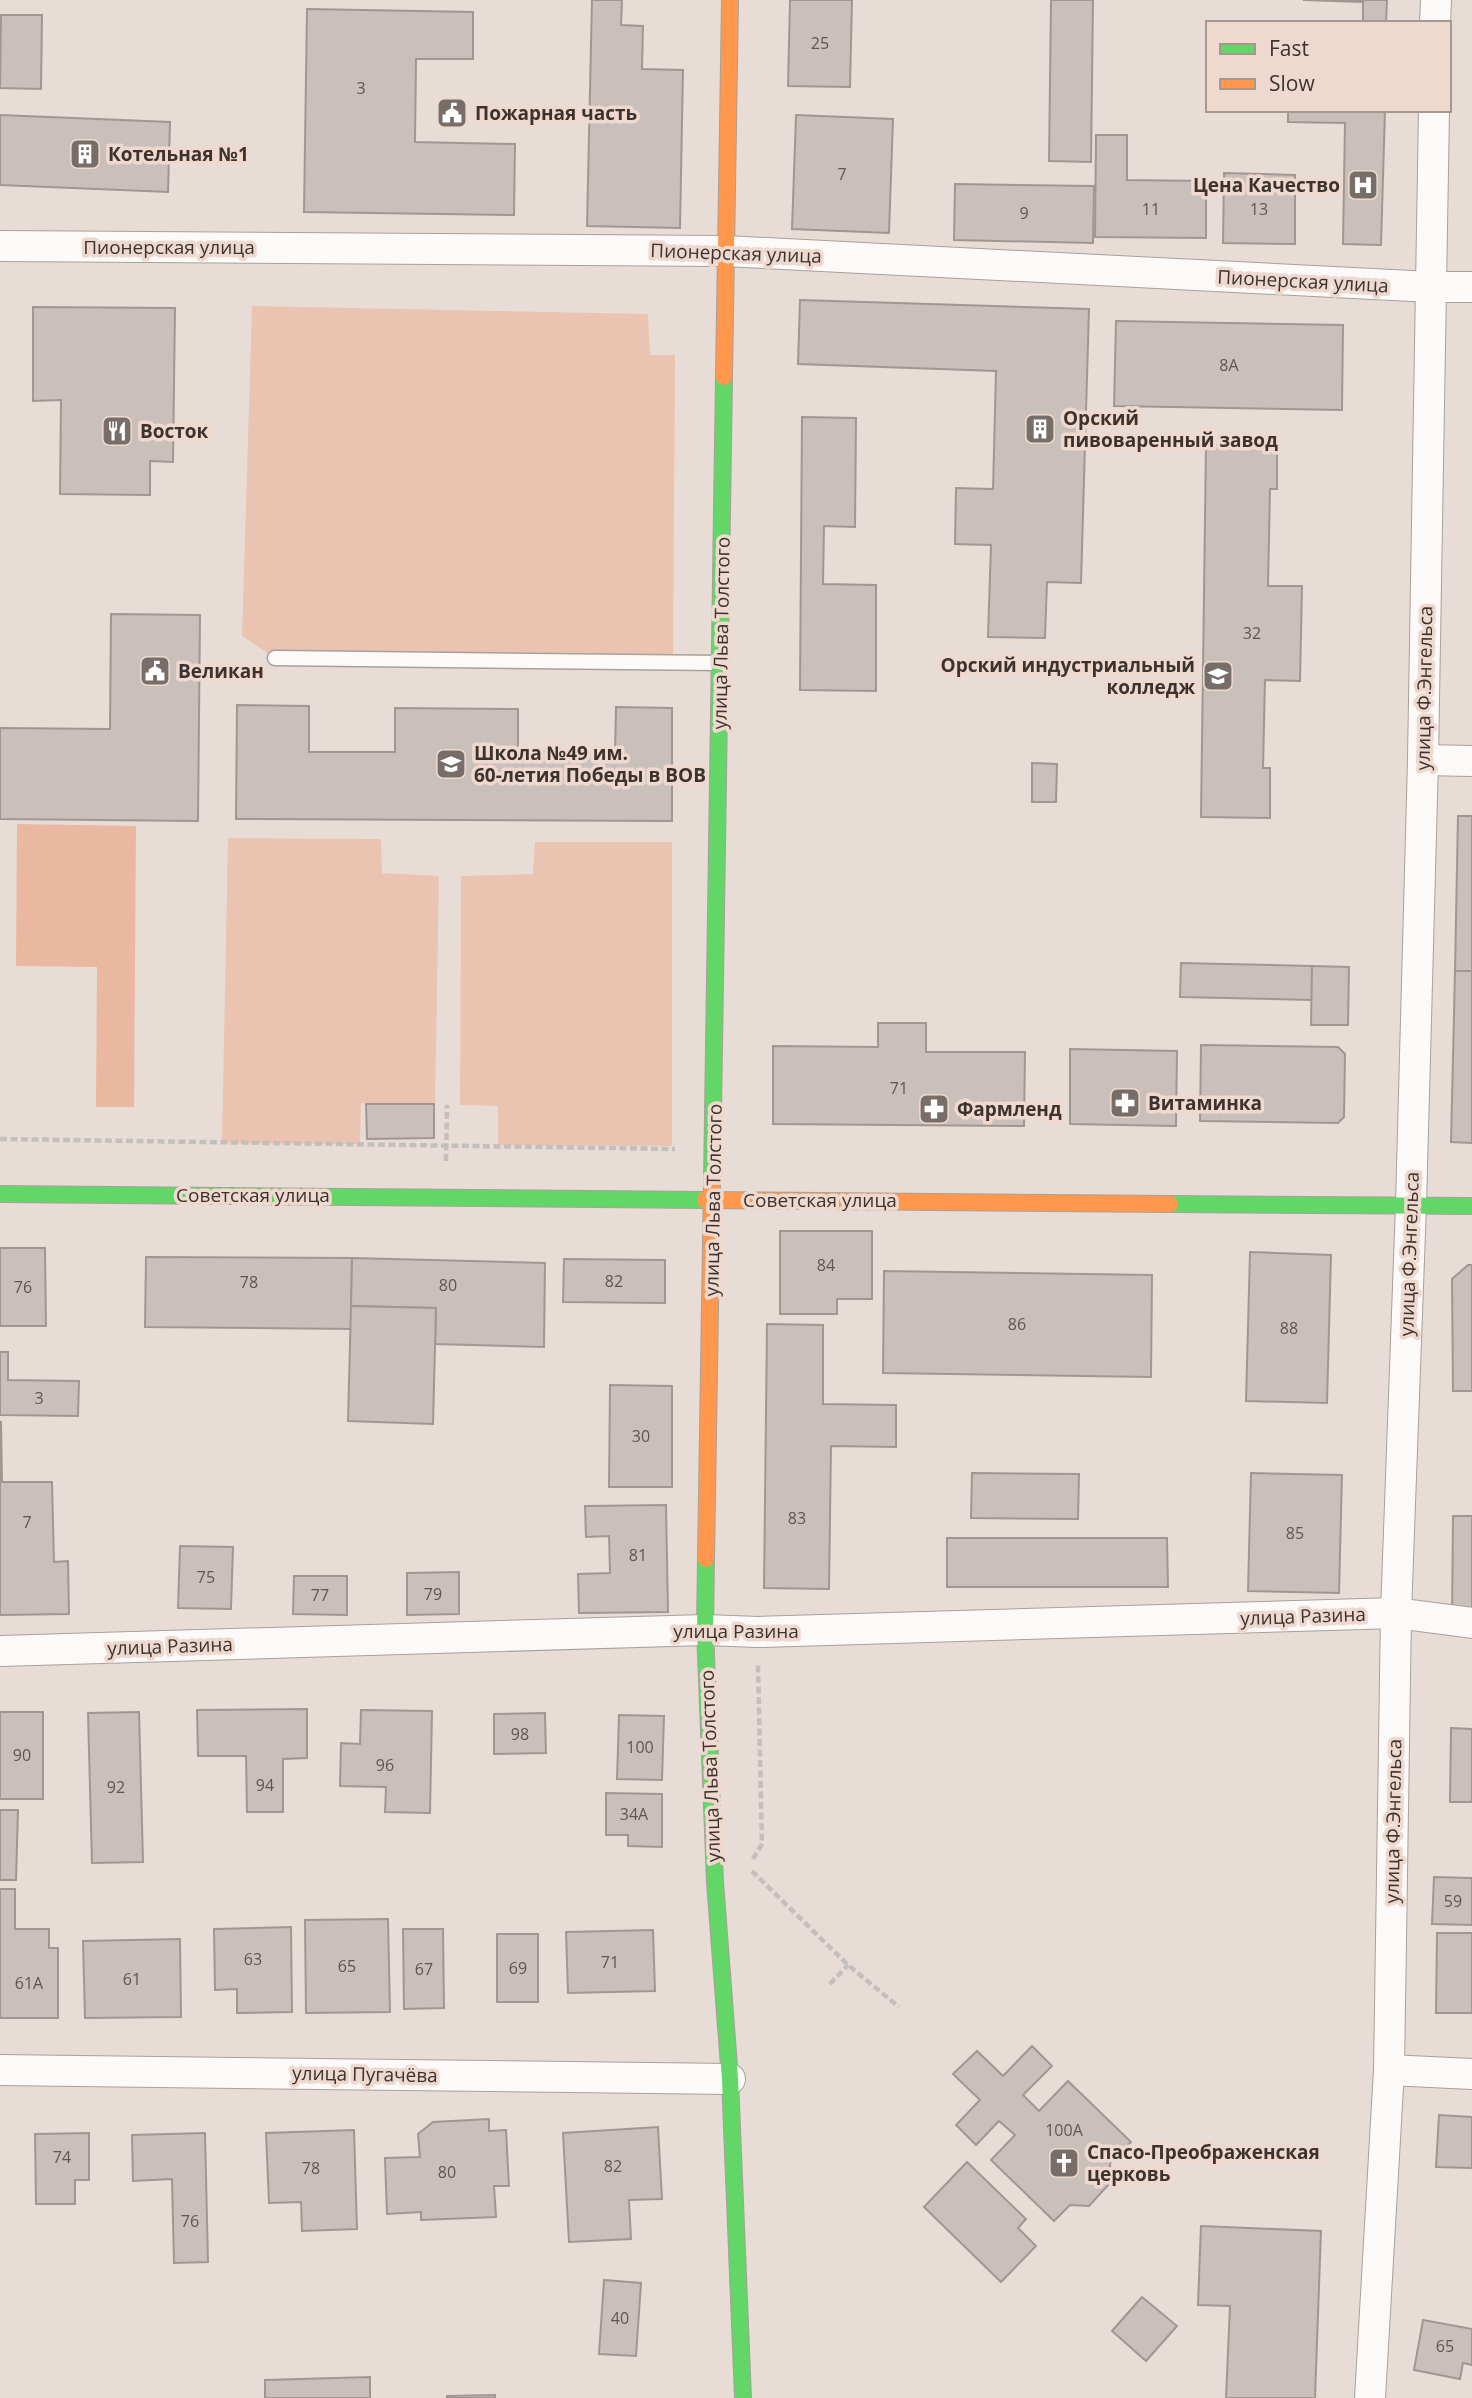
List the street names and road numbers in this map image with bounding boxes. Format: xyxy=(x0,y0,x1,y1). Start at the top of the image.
street label: Пионерская улица xyxy=(83,234,255,260)
street label: Пионерская улица xyxy=(650,237,822,269)
street label: Пионерская улица xyxy=(1217,264,1389,298)
street label: улица Льва Толстого xyxy=(706,536,736,730)
street label: улица Ф.Энгельса xyxy=(1410,605,1438,771)
street label: улица Льва Толстого xyxy=(698,1103,728,1297)
street label: улица Ф.Энгельса xyxy=(1393,1171,1425,1337)
street label: Советская улица xyxy=(176,1182,330,1208)
street label: Советская улица xyxy=(743,1187,897,1213)
street label: улица Разина xyxy=(1240,1601,1366,1631)
street label: улица Разина xyxy=(673,1618,799,1644)
street label: улица Разина xyxy=(107,1631,233,1661)
street label: улица Льва Толстого xyxy=(694,1669,726,1863)
street label: улица Ф.Энгельса xyxy=(1379,1738,1407,1904)
street label: улица Пугачёва xyxy=(292,2060,438,2088)

